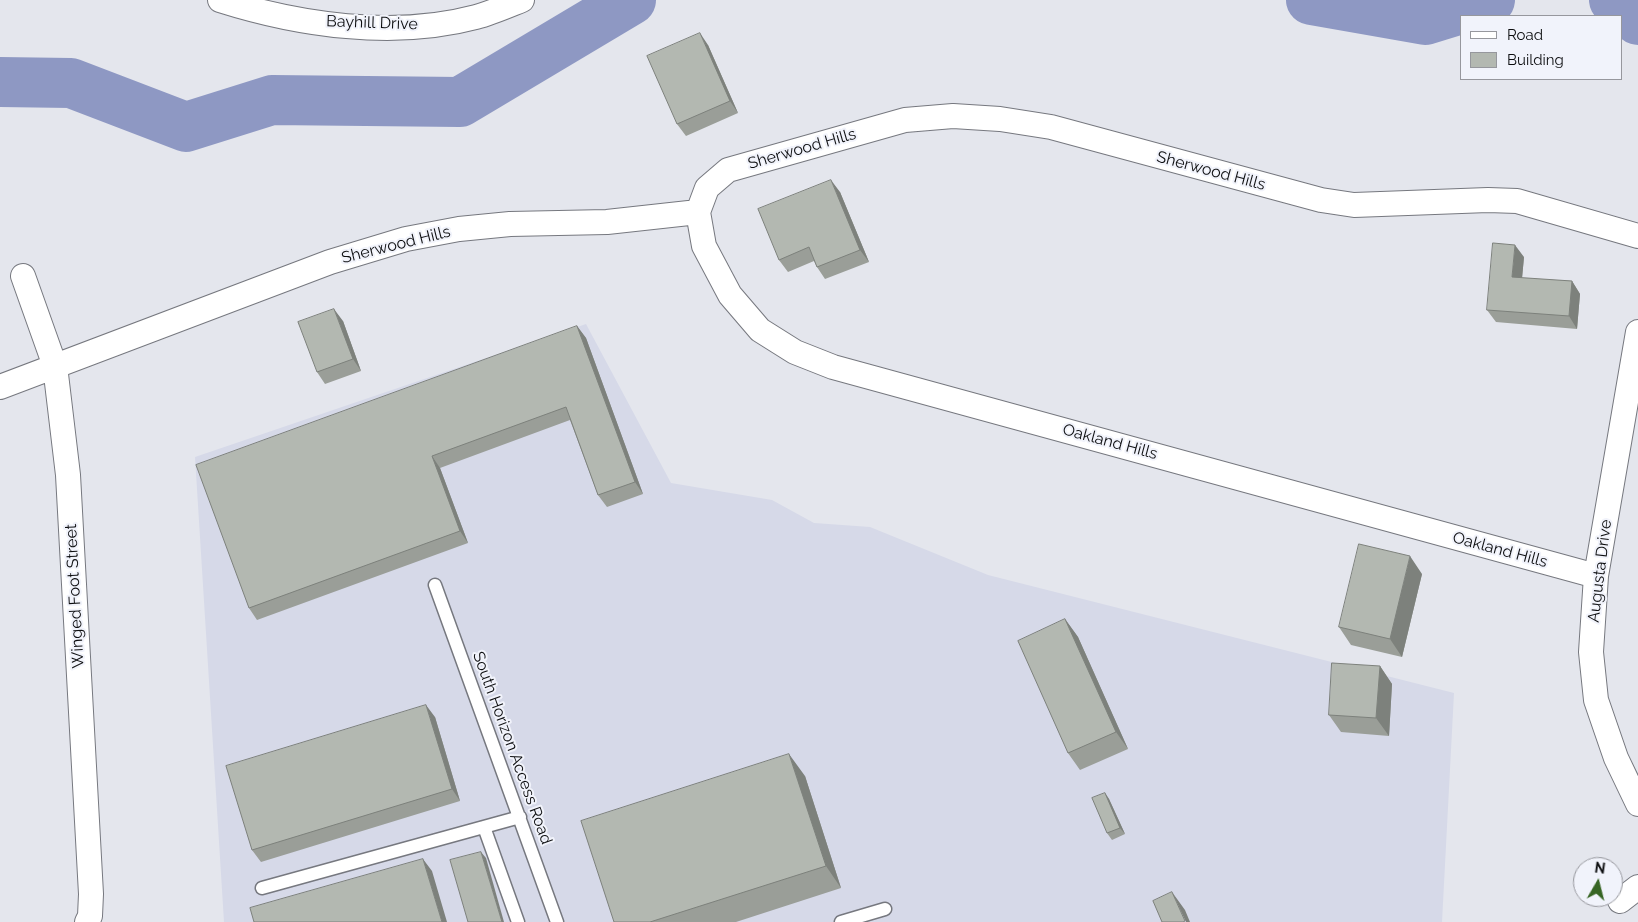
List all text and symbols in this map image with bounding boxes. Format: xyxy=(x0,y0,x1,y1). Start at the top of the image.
street label: Bayhill Drive xyxy=(326,12,418,34)
legend xyxy=(1460,15,1623,80)
text: Road xyxy=(1507,26,1543,44)
text: Building xyxy=(1507,51,1564,69)
street label: Sherwood Hills xyxy=(746,124,858,174)
street label: Sherwood Hills xyxy=(1155,147,1267,195)
street label: Sherwood Hills xyxy=(340,222,452,268)
street label: Oakland Hills xyxy=(1061,420,1159,464)
street label: Augusta Drive xyxy=(1584,518,1616,624)
street label: Winged Foot Street xyxy=(62,523,88,669)
street label: Oakland Hills xyxy=(1451,528,1549,572)
street label: South Horizon Access Road xyxy=(468,649,556,847)
north arrow xyxy=(1573,857,1623,907)
text: N xyxy=(1594,859,1606,877)

